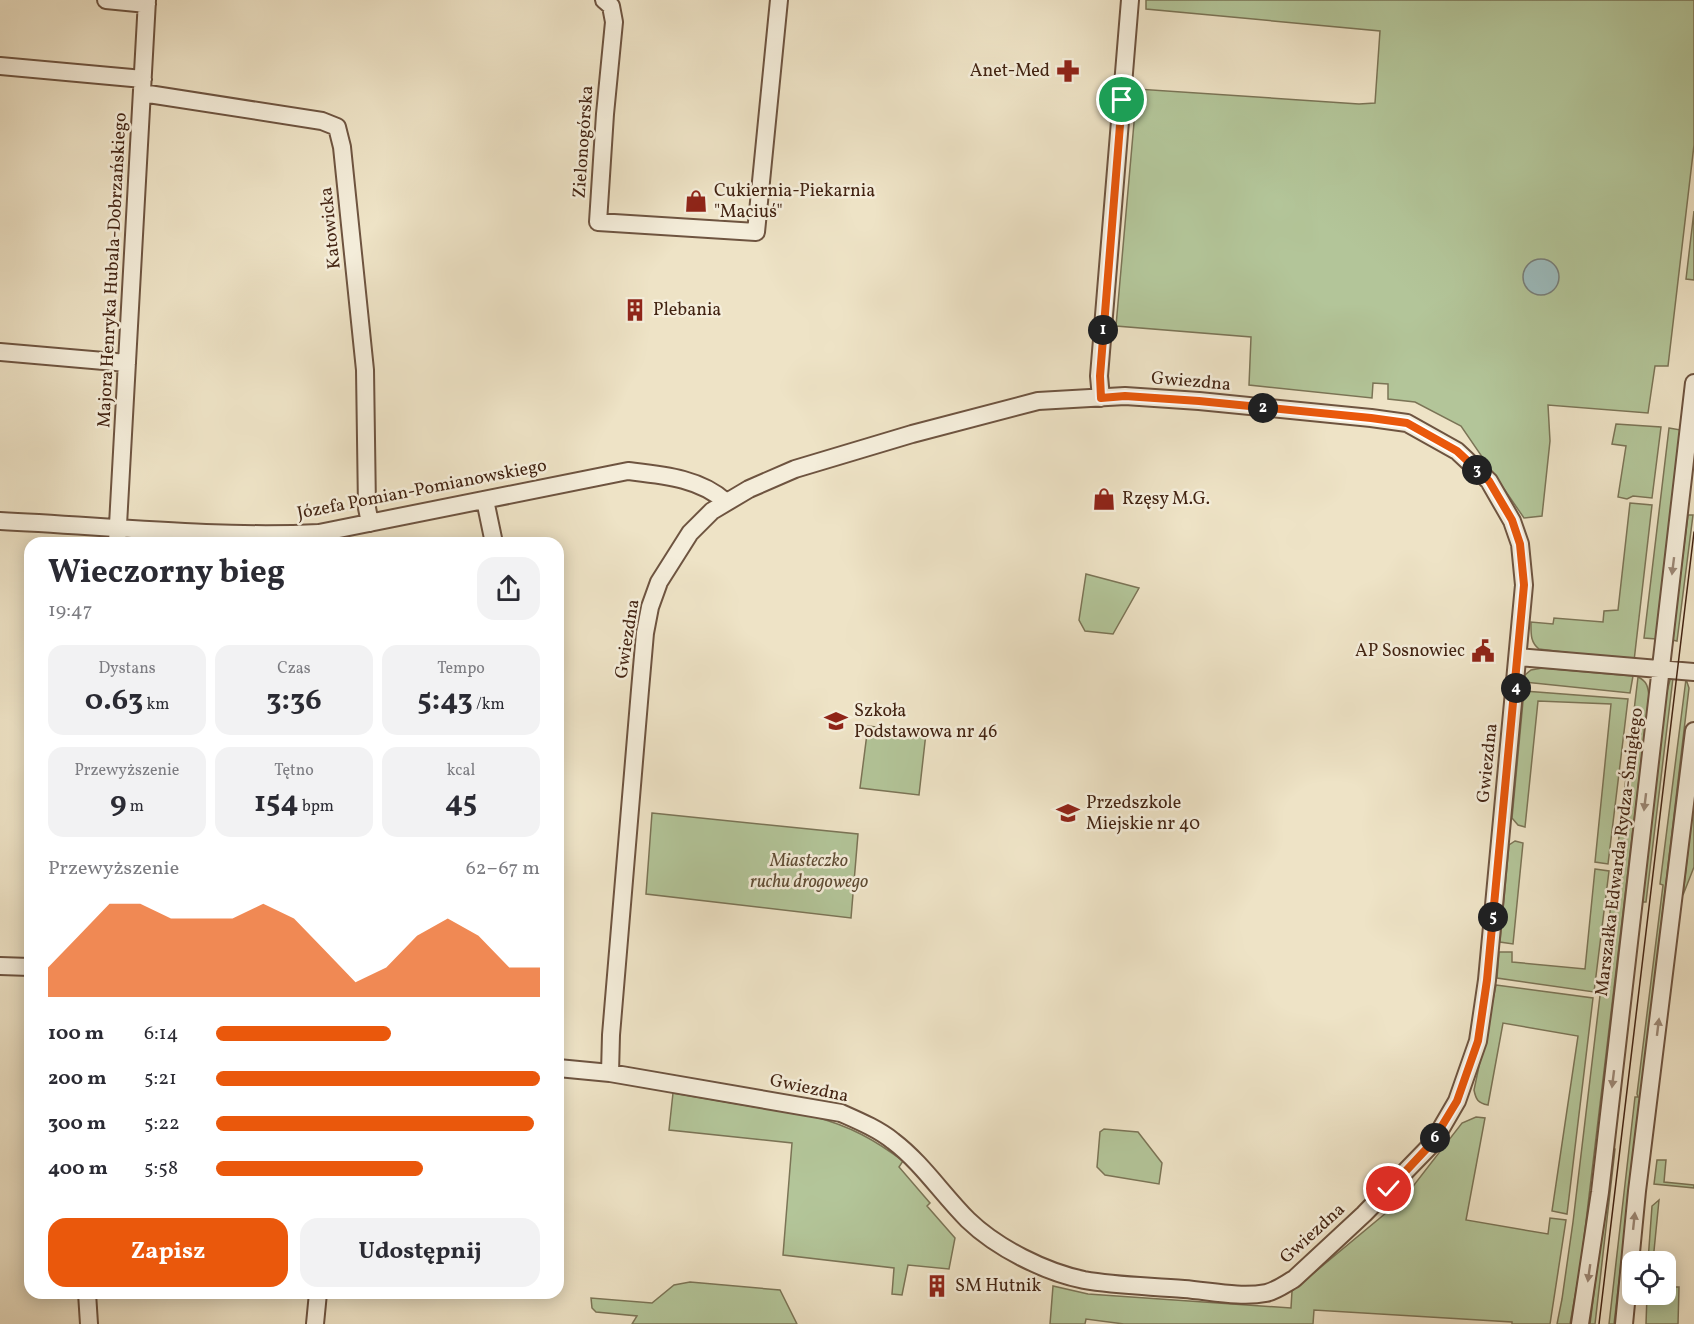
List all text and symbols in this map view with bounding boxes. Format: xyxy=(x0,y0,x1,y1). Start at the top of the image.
pharmacy icon: Anet-Med xyxy=(1055,58,1081,84)
place label: Anet-Med xyxy=(970,59,1050,84)
pin xyxy=(1096,74,1147,125)
icon: arrive xyxy=(1105,83,1138,116)
street label: Zielonogórska xyxy=(568,85,600,199)
street label: Majora Henryka Hubala-Dobrzańskiego xyxy=(92,112,134,428)
place label: Cukiernia-Piekarnia "Maciuś" xyxy=(714,179,875,225)
street label: Katowicka xyxy=(314,186,348,270)
shop icon: Cukiernia-Piekarnia "Maciuś" xyxy=(683,188,709,214)
building icon: Plebania xyxy=(622,297,648,323)
place label: Plebania xyxy=(653,298,721,323)
pin: 1 xyxy=(1088,315,1118,345)
text: 1 xyxy=(1100,319,1106,341)
street label: Gwiezdna xyxy=(1150,366,1232,398)
pin: 2 xyxy=(1248,393,1278,423)
text: 2 xyxy=(1259,397,1267,419)
street label: Józefa Pomian-Pomianowskiego xyxy=(295,454,549,526)
pin: 3 xyxy=(1462,455,1492,485)
text: 3 xyxy=(1473,459,1481,481)
shop icon: Rzęsy M.G. xyxy=(1091,486,1117,512)
place label: Rzęsy M.G. xyxy=(1122,487,1210,512)
text: Wieczorny bieg xyxy=(48,551,285,597)
button: share xyxy=(477,557,540,620)
one-way arrow xyxy=(1668,557,1677,576)
text: 19:47 xyxy=(48,597,93,625)
street label: Gwiezdna xyxy=(609,598,647,680)
public building icon: AP Sosnowiec xyxy=(1470,638,1496,664)
place label: AP Sosnowiec xyxy=(1355,639,1465,664)
text: Dystans xyxy=(98,658,156,680)
text: Czas xyxy=(277,658,311,680)
text: Tempo xyxy=(437,658,485,680)
pin: 4 xyxy=(1501,673,1531,703)
text: 4 xyxy=(1511,677,1521,699)
text: 0.63 xyxy=(85,680,143,722)
text: 3:36 xyxy=(266,680,322,722)
text: 5:43 xyxy=(417,680,473,722)
text: km xyxy=(143,694,169,716)
text: /km xyxy=(473,694,505,716)
place label: Szkoła Podstawowa nr 46 xyxy=(854,699,997,745)
street label: Marszałka Edwarda Rydza-Śmigłego xyxy=(1590,706,1650,998)
school or university icon: Szkoła Podstawowa nr 46 xyxy=(823,708,849,734)
street label: Gwiezdna xyxy=(1471,722,1505,804)
text: Przewyższenie xyxy=(75,760,179,782)
text: Tętno xyxy=(274,760,314,782)
text: kcal xyxy=(447,760,475,782)
text: 9 xyxy=(110,782,127,824)
text: 154 xyxy=(254,782,299,824)
text: 45 xyxy=(445,782,477,824)
place label: Przedszkole Miejskie nr 40 xyxy=(1086,791,1200,837)
one-way arrow xyxy=(1640,793,1650,812)
text: m xyxy=(127,796,144,818)
text: bpm xyxy=(299,796,334,818)
school or university icon: Przedszkole Miejskie nr 40 xyxy=(1055,800,1081,826)
park label: Miasteczko ruchu drogowego xyxy=(750,849,868,895)
text: Przewyższenie xyxy=(48,855,179,883)
text: 62–67 m xyxy=(466,855,540,883)
pin: 5 xyxy=(1478,902,1508,932)
text: 5 xyxy=(1489,906,1497,928)
one-way arrow xyxy=(1653,1018,1663,1037)
text: 100 m xyxy=(48,1020,104,1048)
text: 6:14 xyxy=(144,1020,179,1048)
text: 200 m xyxy=(48,1065,106,1093)
text: 5:21 xyxy=(144,1065,177,1093)
street label: Gwiezdna xyxy=(767,1068,851,1110)
one-way arrow xyxy=(1608,1070,1618,1089)
text: 300 m xyxy=(48,1110,106,1138)
text: 5:22 xyxy=(144,1110,180,1138)
pin: 6 xyxy=(1420,1123,1450,1153)
text: 6 xyxy=(1431,1127,1439,1149)
text: 400 m xyxy=(48,1155,108,1183)
text: 5:58 xyxy=(144,1155,178,1183)
pin xyxy=(1363,1163,1414,1214)
icon: check xyxy=(1372,1172,1405,1205)
street label: Gwiezdna xyxy=(1275,1198,1351,1270)
one-way arrow xyxy=(1629,1211,1639,1230)
button: Zapisz xyxy=(48,1218,288,1287)
button: Udostępnij xyxy=(300,1218,540,1287)
map controls xyxy=(1622,1251,1676,1305)
button: locate xyxy=(1622,1251,1676,1305)
one-way arrow xyxy=(1584,1263,1593,1282)
building icon: SM Hutnik xyxy=(924,1273,950,1299)
place label: SM Hutnik xyxy=(955,1274,1041,1299)

